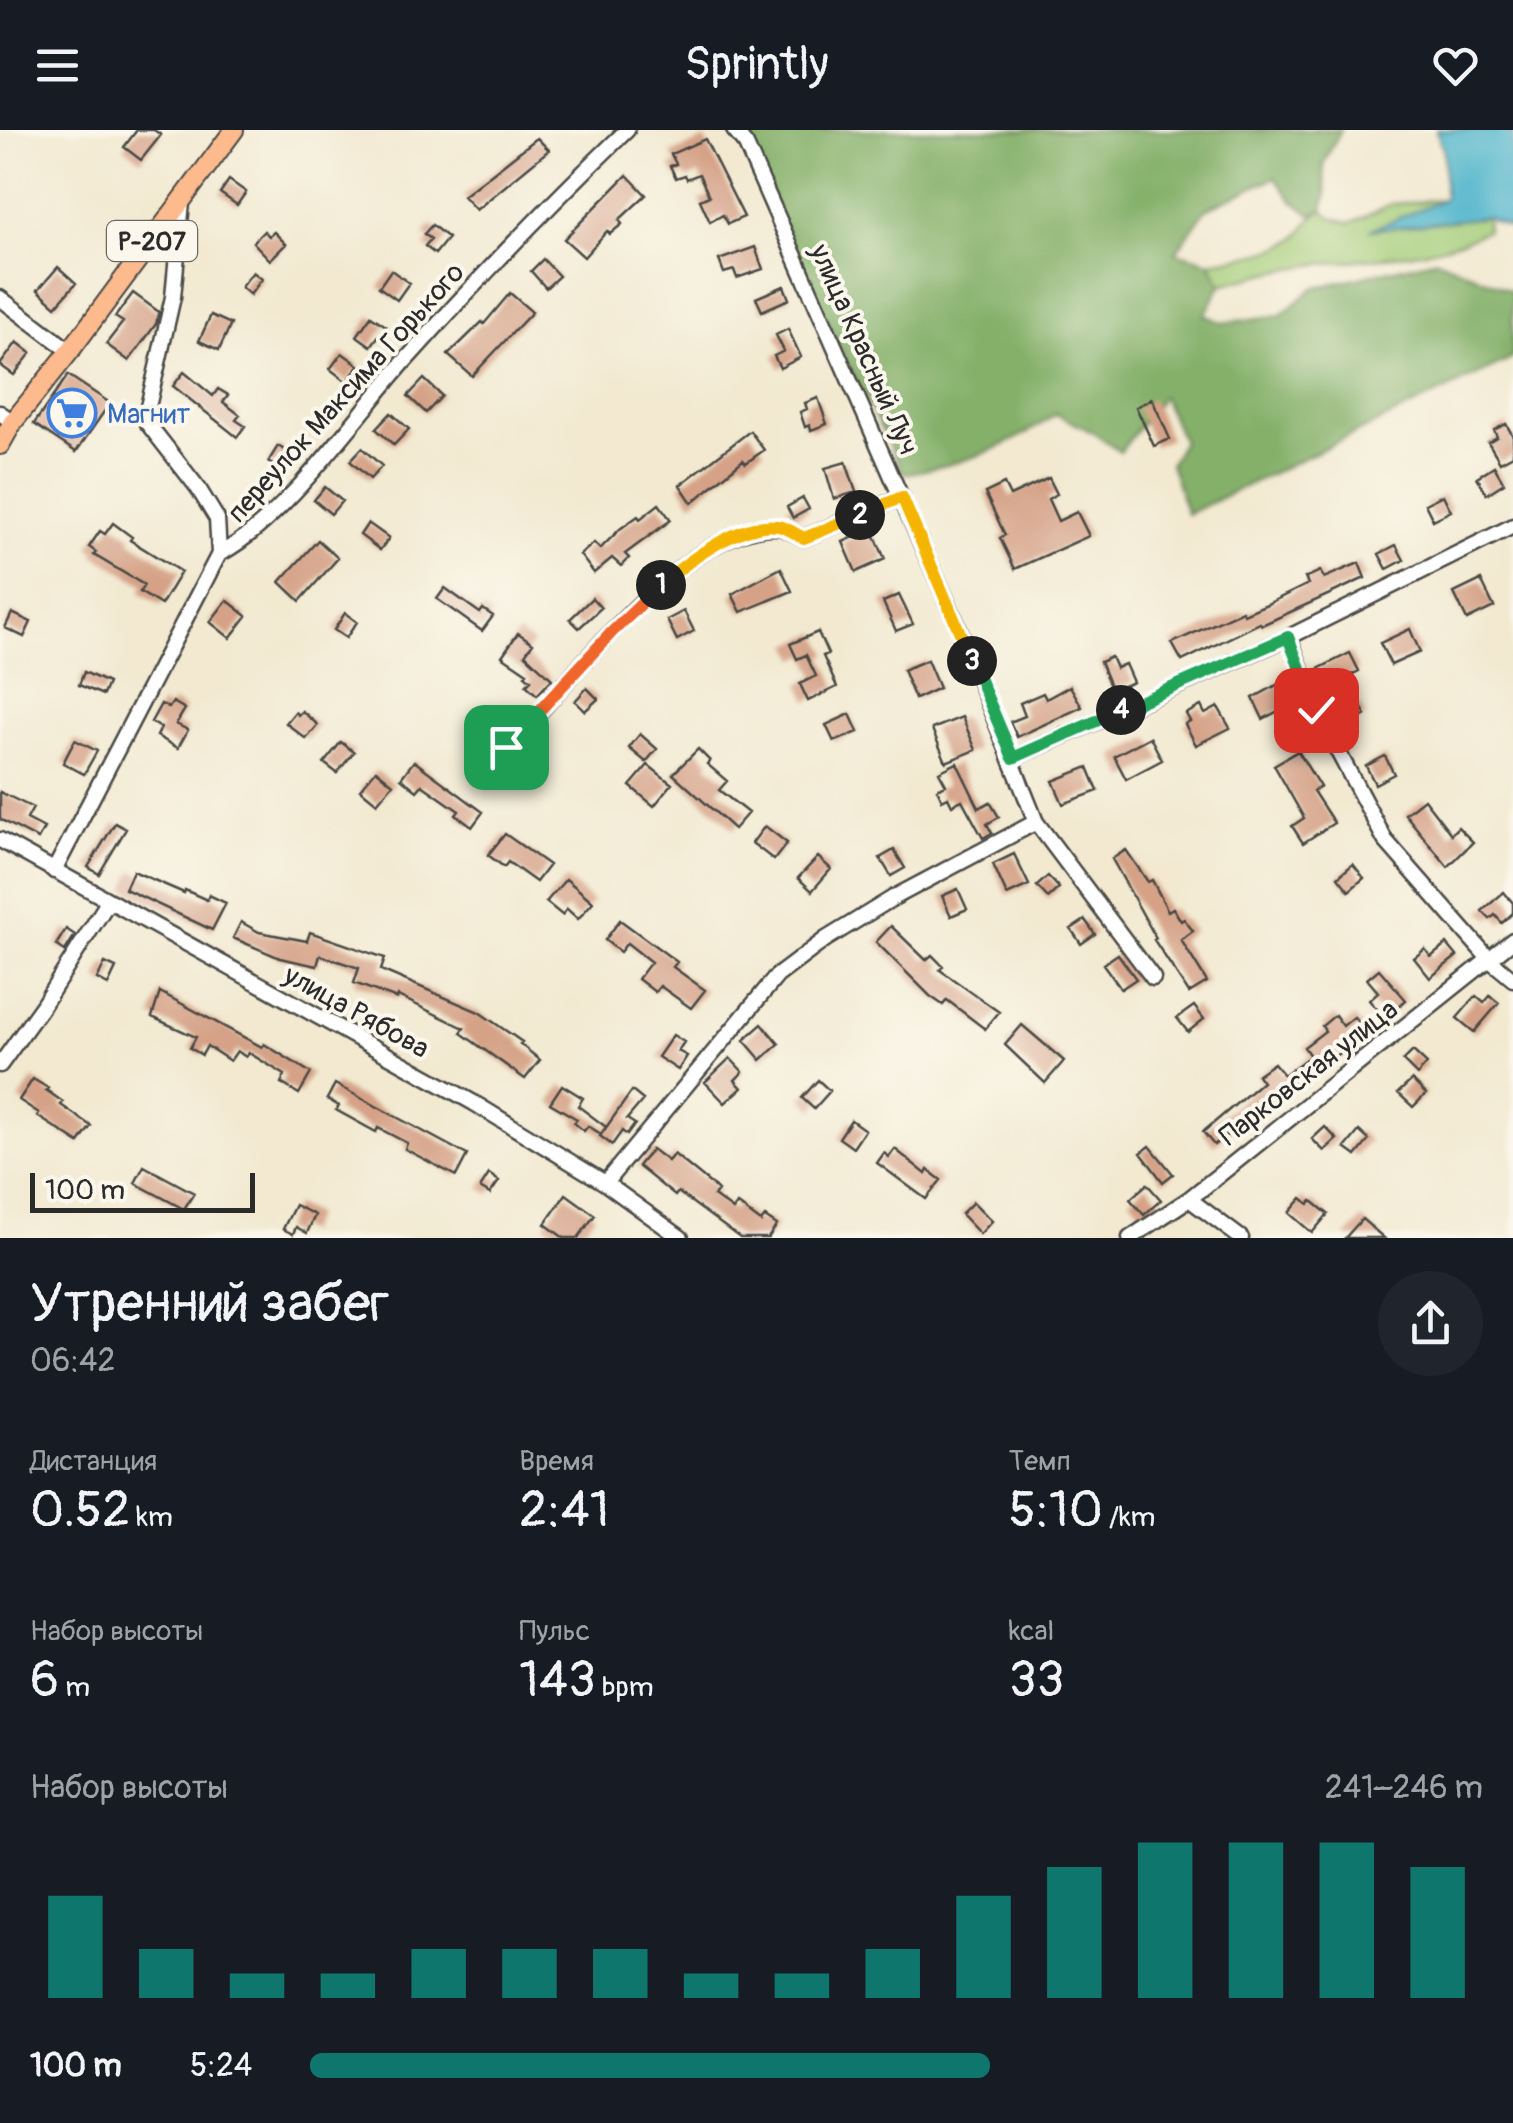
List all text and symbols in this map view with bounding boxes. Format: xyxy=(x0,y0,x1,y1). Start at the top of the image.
text: Sprintly xyxy=(684,37,829,93)
icon: menu xyxy=(30,38,85,93)
icon: heart xyxy=(1428,38,1483,93)
road number: Р-207 xyxy=(107,221,197,261)
street label: улица Красный Луч xyxy=(801,238,926,460)
street label: переулок Максима Горького xyxy=(220,256,472,530)
supermarket icon: Магнит xyxy=(46,387,98,439)
place label: Магнит xyxy=(107,397,190,432)
pin: 2 xyxy=(835,490,885,540)
text: 2 xyxy=(852,497,868,532)
pin: 1 xyxy=(636,560,686,610)
text: 1 xyxy=(656,567,666,602)
pin: 3 xyxy=(947,636,997,686)
text: 3 xyxy=(964,643,980,678)
pin xyxy=(1274,668,1359,753)
icon: check xyxy=(1289,683,1344,738)
pin: 4 xyxy=(1096,685,1146,735)
text: 4 xyxy=(1113,692,1129,727)
pin xyxy=(464,705,549,790)
icon: arrive xyxy=(479,720,534,775)
street label: улица Рябова xyxy=(277,958,435,1067)
street label: Парковская улица xyxy=(1213,993,1405,1154)
scale bar xyxy=(30,1168,255,1212)
text: 100 m xyxy=(45,1173,125,1208)
text: Утренний забег xyxy=(30,1269,389,1338)
button: share xyxy=(1378,1271,1483,1376)
text: 06:42 xyxy=(30,1341,115,1381)
text: Дистанция xyxy=(30,1444,157,1479)
text: Время xyxy=(519,1444,594,1479)
text: Темп xyxy=(1009,1444,1071,1479)
text: 0.52 xyxy=(30,1479,130,1542)
text: 2:41 xyxy=(519,1479,609,1542)
text: 5:10 xyxy=(1009,1479,1103,1542)
text: km xyxy=(130,1500,173,1535)
text: /km xyxy=(1103,1500,1155,1535)
text: Набор высоты xyxy=(30,1614,203,1649)
text: Пульс xyxy=(519,1614,590,1649)
text: kcal xyxy=(1009,1614,1054,1649)
text: 6 xyxy=(30,1649,59,1712)
text: 143 xyxy=(519,1649,596,1712)
text: 33 xyxy=(1009,1649,1064,1712)
text: m xyxy=(59,1670,90,1705)
text: bpm xyxy=(596,1670,654,1705)
text: Набор высоты xyxy=(30,1768,228,1808)
text: 241–246 m xyxy=(1325,1768,1483,1808)
text: 100 m xyxy=(30,2046,122,2086)
text: 5:24 xyxy=(190,2046,252,2086)

